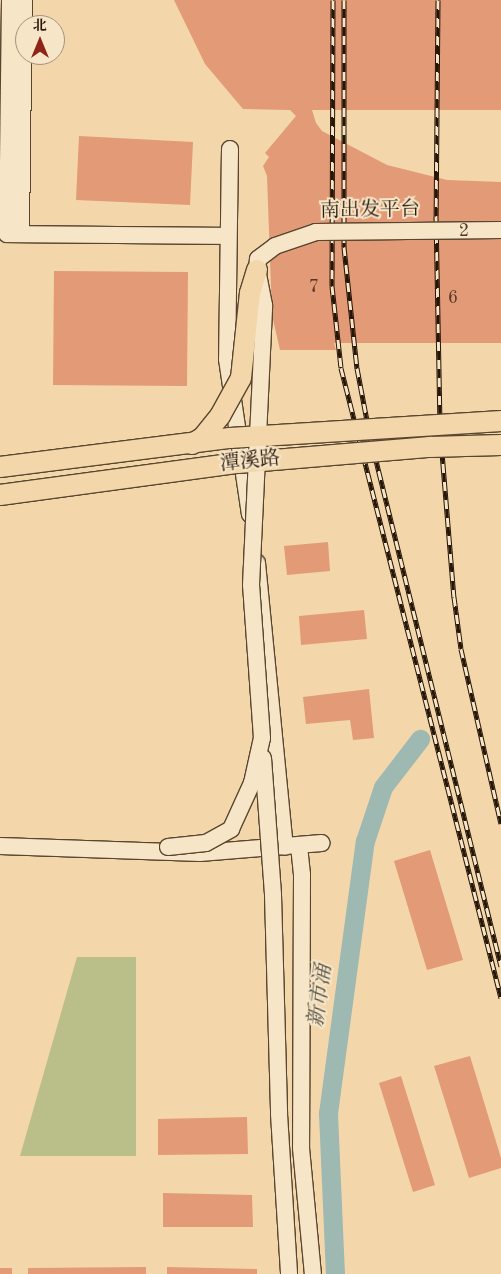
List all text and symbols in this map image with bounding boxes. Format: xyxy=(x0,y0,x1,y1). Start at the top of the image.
north arrow xyxy=(15,15,65,65)
text: 北 xyxy=(33,19,47,33)
street label: 南出发平台 xyxy=(320,198,420,224)
house number: 2 xyxy=(459,220,469,242)
house number: 7 xyxy=(309,276,319,298)
house number: 6 xyxy=(448,287,458,309)
street label: 潭溪路 xyxy=(219,447,281,477)
water label: 新市涌 xyxy=(304,963,338,1029)

